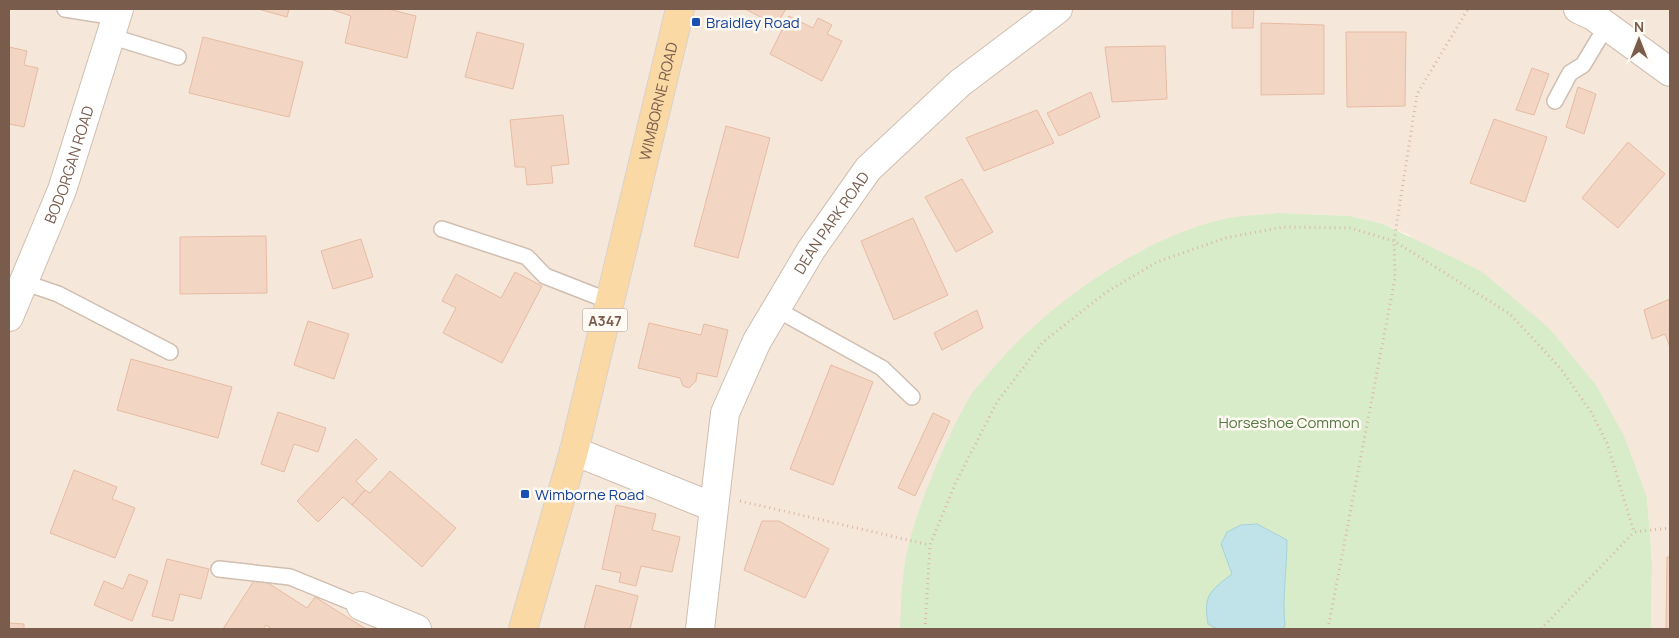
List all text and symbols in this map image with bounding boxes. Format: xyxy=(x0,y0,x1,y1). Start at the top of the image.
place label: Braidley Road xyxy=(706,12,800,33)
north arrow xyxy=(1614,15,1664,65)
marker: Braidley Road xyxy=(690,16,702,28)
text: N xyxy=(1634,17,1644,36)
street label: WIMBORNE ROAD xyxy=(634,40,682,162)
street label: BODORGAN ROAD xyxy=(39,103,98,227)
street label: DEAN PARK ROAD xyxy=(789,167,874,278)
road number: A347 xyxy=(582,308,628,332)
park label: Horseshoe Common xyxy=(1218,412,1360,433)
place label: Wimborne Road xyxy=(535,484,644,505)
marker: Wimborne Road xyxy=(519,488,531,500)

